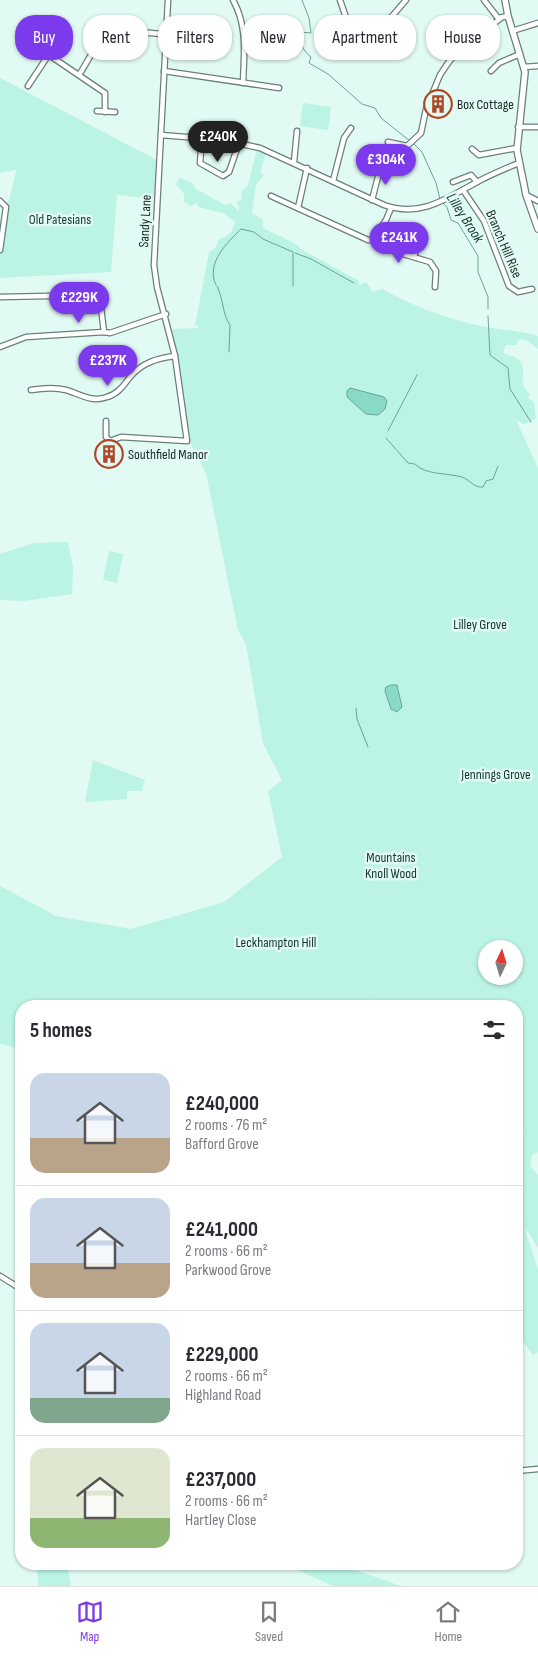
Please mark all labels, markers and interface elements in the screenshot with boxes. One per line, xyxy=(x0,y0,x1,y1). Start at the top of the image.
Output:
chip: Buy xyxy=(15,15,73,60)
chip: Rent xyxy=(83,15,148,60)
chip: Filters xyxy=(158,15,232,60)
chip: New xyxy=(242,15,304,60)
chip: Apartment xyxy=(314,15,416,60)
chip: House xyxy=(426,15,500,60)
building icon: Box Cottage xyxy=(423,89,453,119)
place label: Box Cottage xyxy=(457,96,514,113)
pin: £240K xyxy=(183,120,253,163)
text: £240K xyxy=(199,127,237,146)
pin: £304K xyxy=(351,144,421,186)
text: £304K xyxy=(367,150,405,169)
water label: Lilley Brook xyxy=(442,189,488,247)
street label: Sandy Lane xyxy=(135,194,155,248)
street label: Branch Hill Rise xyxy=(482,207,526,281)
park label: Old Patesians xyxy=(29,211,91,228)
pin: £241K xyxy=(364,222,434,264)
text: £241K xyxy=(381,228,417,247)
pin: £229K xyxy=(44,282,114,324)
text: £229K xyxy=(60,288,98,307)
pin: £237K xyxy=(73,344,143,387)
text: £237K xyxy=(89,351,127,370)
building icon: Southfield Manor xyxy=(94,439,124,469)
place label: Southfield Manor xyxy=(128,446,208,463)
park label: Lilley Grove xyxy=(453,616,507,633)
park label: Jennings Grove xyxy=(460,766,531,783)
park label: Mountains Knoll Wood xyxy=(365,849,417,882)
park label: Leckhampton Hill xyxy=(236,934,316,951)
north arrow xyxy=(478,940,522,985)
map controls xyxy=(478,940,523,985)
icon: filters xyxy=(480,1016,508,1044)
text: 5 homes xyxy=(30,1018,92,1043)
text: £240,000 xyxy=(185,1091,259,1116)
icon: home xyxy=(70,1093,130,1153)
text: 2 rooms · 76 m² xyxy=(185,1116,267,1135)
text: Bafford Grove xyxy=(185,1135,259,1154)
text: £241,000 xyxy=(185,1217,258,1242)
icon: home xyxy=(70,1218,130,1278)
text: 2 rooms · 66 m² xyxy=(185,1242,268,1261)
text: Parkwood Grove xyxy=(185,1261,271,1280)
text: £229,000 xyxy=(185,1342,259,1367)
icon: home xyxy=(70,1343,130,1403)
text: 2 rooms · 66 m² xyxy=(185,1367,268,1386)
text: Highland Road xyxy=(185,1386,261,1405)
text: £237,000 xyxy=(185,1467,256,1492)
icon: home xyxy=(70,1468,130,1528)
text: 2 rooms · 66 m² xyxy=(185,1492,268,1511)
text: Hartley Close xyxy=(185,1511,257,1530)
tab: Map xyxy=(76,1598,104,1645)
tab: Saved xyxy=(255,1598,283,1645)
tab: Home xyxy=(434,1598,462,1645)

